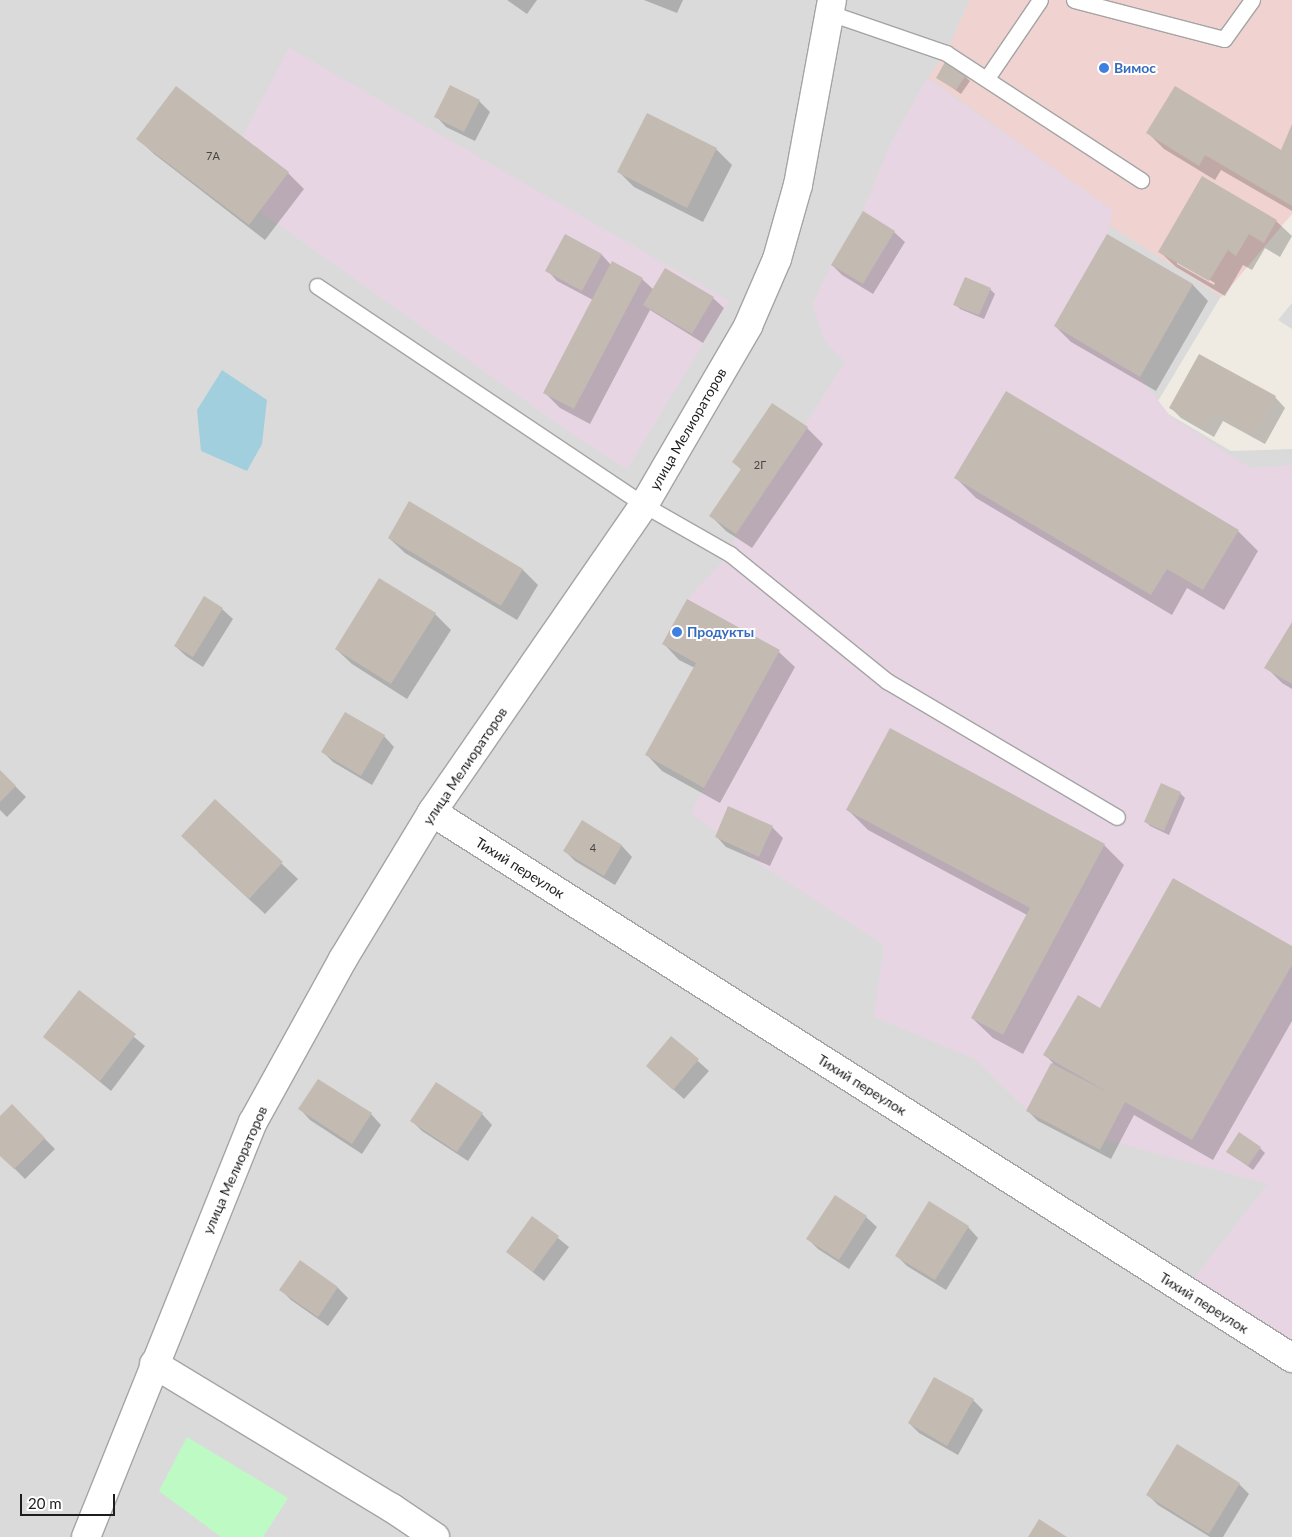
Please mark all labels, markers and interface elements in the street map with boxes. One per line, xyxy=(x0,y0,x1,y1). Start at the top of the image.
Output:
place label: Вимос xyxy=(1114,60,1156,76)
marker: Вимос xyxy=(1098,62,1110,74)
house number: 7А xyxy=(206,149,220,163)
street label: улица Мелиораторов xyxy=(646,365,730,493)
house number: 2Г xyxy=(754,458,766,472)
place label: Продукты xyxy=(687,624,754,640)
marker: Продукты xyxy=(671,626,683,638)
street label: улица Мелиораторов xyxy=(419,704,511,828)
street label: Тихий переулок xyxy=(472,834,568,902)
house number: 4 xyxy=(590,841,596,855)
street label: Тихий переулок xyxy=(814,1051,910,1119)
street label: улица Мелиораторов xyxy=(199,1103,271,1237)
street label: Тихий переулок xyxy=(1156,1269,1252,1337)
scale bar xyxy=(22,1484,118,1516)
text: 20 m xyxy=(28,1494,62,1512)

